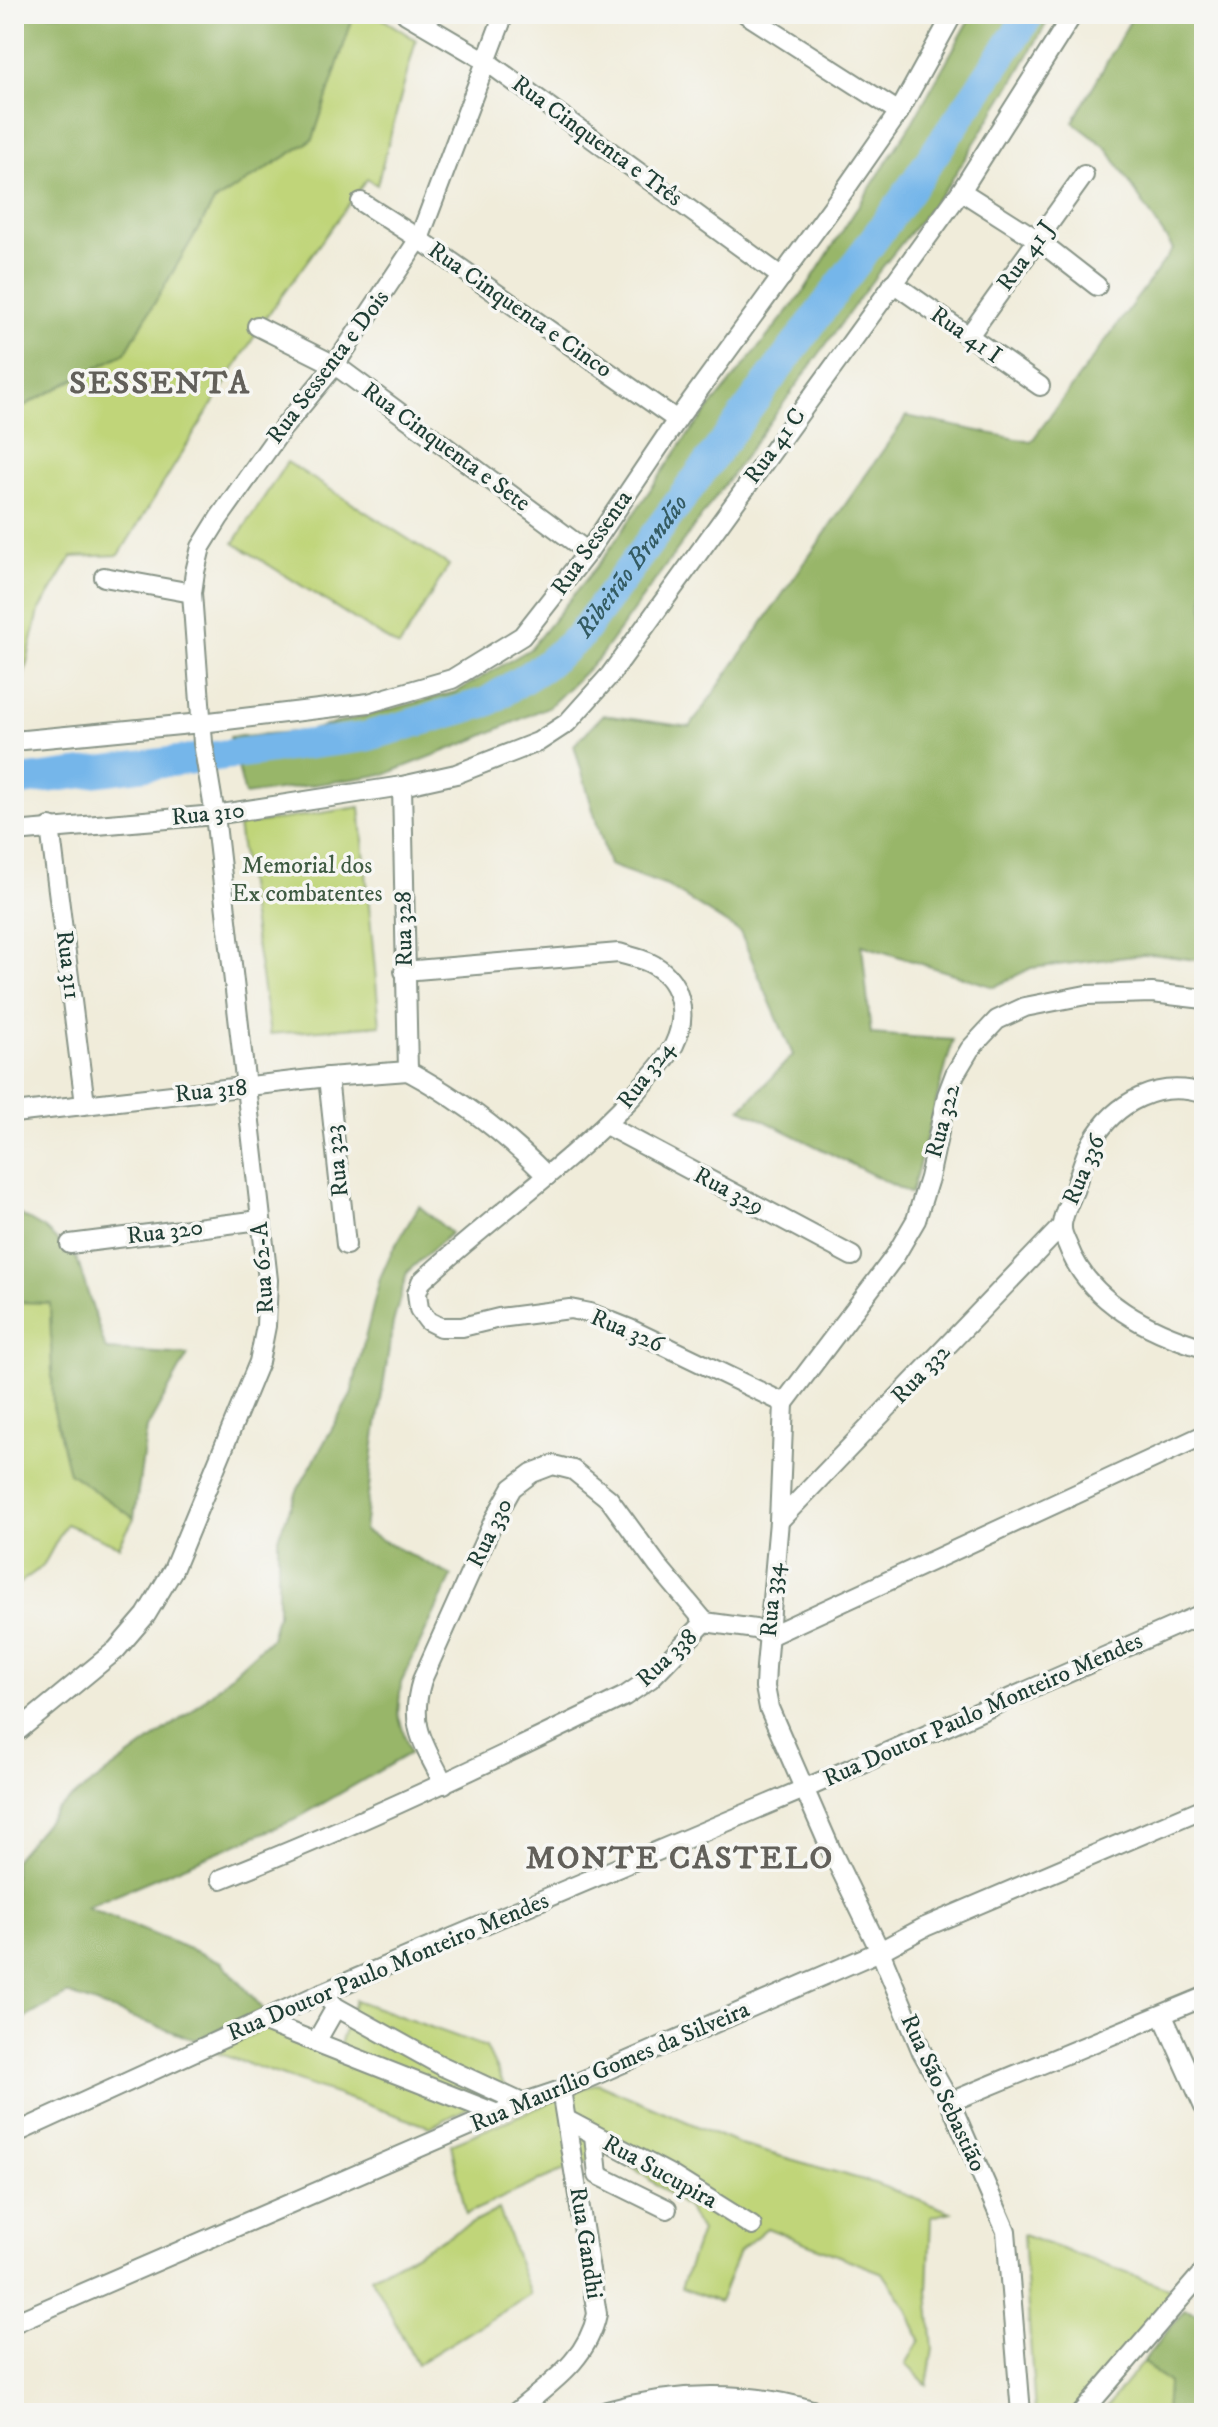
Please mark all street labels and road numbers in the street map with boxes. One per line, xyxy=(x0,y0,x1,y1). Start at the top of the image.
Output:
street label: Rua Cinquenta e Três xyxy=(506,69,688,213)
street label: Rua 41 J xyxy=(990,215,1062,297)
street label: Rua Cinquenta e Cinco xyxy=(422,235,618,385)
street label: Rua Sessenta e Dois xyxy=(260,284,396,450)
street label: Rua 41 I xyxy=(924,300,1008,370)
street label: Rua Cinquenta e Sete xyxy=(356,376,536,518)
street label: Rua 41 C xyxy=(737,402,813,490)
street label: Rua Sessenta xyxy=(545,484,640,601)
street label: Rua 310 xyxy=(170,795,246,833)
street label: Rua 328 xyxy=(388,891,420,967)
street label: Rua 311 xyxy=(49,929,87,1001)
street label: Rua 324 xyxy=(611,1034,682,1115)
street label: Rua 318 xyxy=(173,1072,249,1110)
street label: Rua 322 xyxy=(919,1080,967,1161)
street label: Rua 323 xyxy=(318,1123,356,1199)
street label: Rua 336 xyxy=(1056,1129,1113,1210)
street label: Rua 329 xyxy=(689,1160,769,1222)
street label: Rua 320 xyxy=(125,1212,205,1252)
street label: Rua 62-A xyxy=(245,1220,281,1315)
street label: Rua 326 xyxy=(586,1302,669,1360)
street label: Rua 332 xyxy=(885,1337,957,1411)
street label: Rua 330 xyxy=(460,1493,520,1573)
street label: Rua 334 xyxy=(754,1560,790,1638)
street label: Rua 338 xyxy=(630,1622,704,1694)
street label: Rua Doutor Paulo Monteiro Mendes xyxy=(819,1626,1147,1794)
street label: Rua Doutor Paulo Monteiro Mendes xyxy=(223,1886,553,2048)
street label: Rua Maurílio Gomes da Silveira xyxy=(466,1994,755,2139)
street label: Rua São Sebastião xyxy=(893,2010,993,2176)
street label: Rua Sucupira xyxy=(597,2128,723,2216)
street label: Rua Gandhi xyxy=(562,2185,610,2301)

